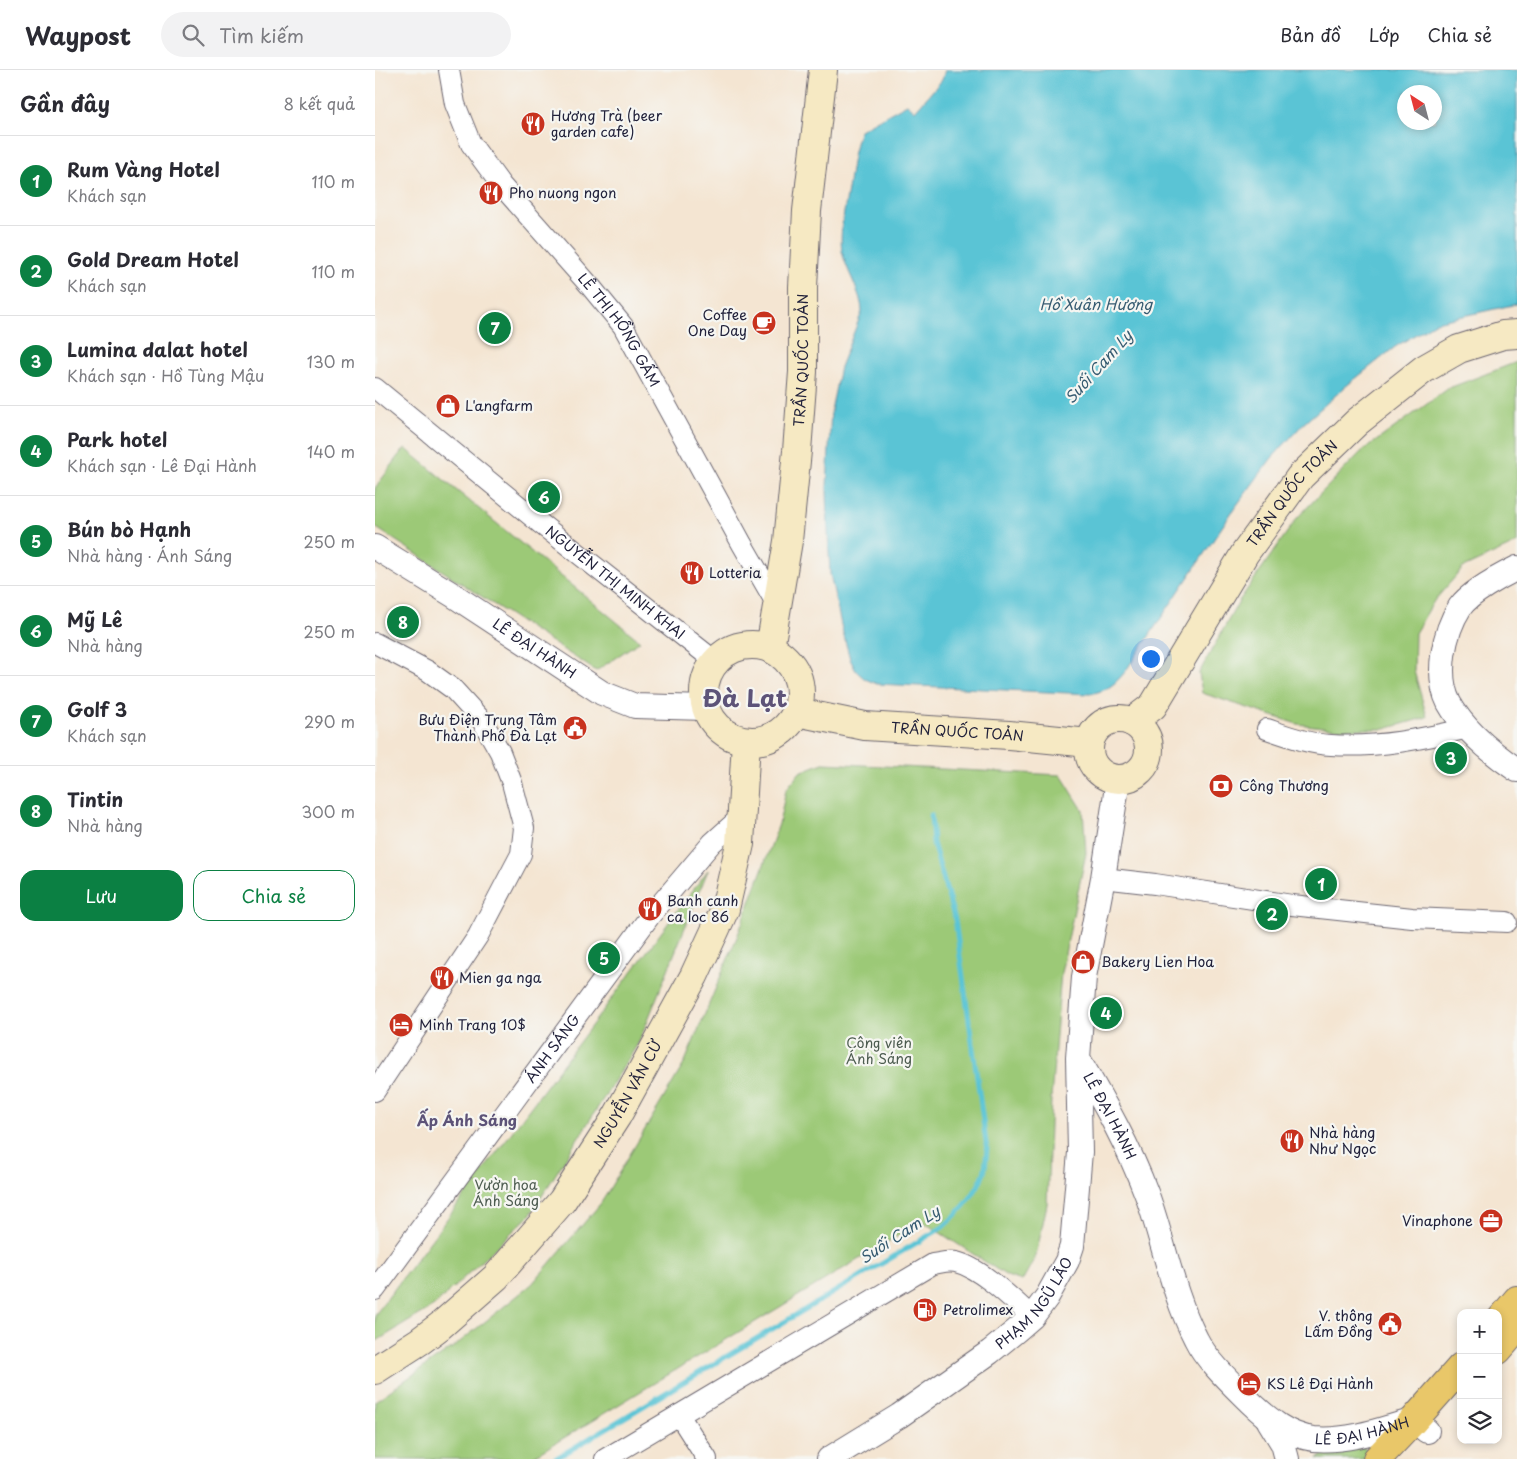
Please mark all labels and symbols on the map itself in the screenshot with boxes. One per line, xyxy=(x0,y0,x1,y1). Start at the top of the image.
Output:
north arrow xyxy=(1397,85,1442,130)
place label: Hương Trà (beer garden cafe) xyxy=(551,105,663,142)
restaurant icon: Hương Trà (beer garden cafe) xyxy=(520,111,546,137)
restaurant icon: Pho nuong ngon xyxy=(478,180,504,206)
place label: Pho nuong ngon xyxy=(509,182,617,203)
street label: LÊ THỊ HỒNG GẤM xyxy=(573,268,665,391)
water label: Hồ Xuân Hương xyxy=(1040,292,1154,315)
street label: TRẦN QUỐC TOẢN xyxy=(788,294,813,427)
place label: Coffee One Day xyxy=(688,304,747,341)
pin: 7 xyxy=(479,309,511,347)
cafe icon: Coffee One Day xyxy=(751,310,777,336)
water label: Suối Cam Ly xyxy=(1059,323,1138,408)
shop icon: L'angfarm xyxy=(435,393,461,419)
place label: L'angfarm xyxy=(465,395,533,416)
street label: TRẦN QUỐC TOẢN xyxy=(1242,435,1342,551)
pin: 6 xyxy=(528,478,560,516)
street label: NGUYỄN THỊ MINH KHAI xyxy=(541,520,690,644)
restaurant icon: Lotteria xyxy=(679,560,705,586)
place label: Lotteria xyxy=(709,562,761,583)
pin: 8 xyxy=(387,603,419,641)
street label: LÊ ĐẠI HÀNH xyxy=(489,613,581,683)
your location xyxy=(1138,646,1164,672)
district label: Đà Lạt xyxy=(702,679,788,715)
place label: Bưu Điện Trung Tâm Thành Phố Đà Lạt xyxy=(418,709,557,746)
public building icon: Bưu Điện Trung Tâm Thành Phố Đà Lạt xyxy=(562,715,588,741)
street label: TRẦN QUỐC TOẢN xyxy=(890,717,1025,746)
pin: 3 xyxy=(1435,739,1467,777)
bank icon: Công Thương xyxy=(1208,773,1234,799)
place label: Công Thương xyxy=(1239,775,1329,796)
pin: 1 xyxy=(1305,865,1337,903)
place label: Banh canh ca loc 86 xyxy=(667,890,739,927)
pin: 2 xyxy=(1256,895,1288,933)
restaurant icon: Banh canh ca loc 86 xyxy=(637,896,663,922)
pin: 5 xyxy=(588,939,620,977)
shop icon: Bakery Lien Hoa xyxy=(1070,949,1096,975)
place label: Bakery Lien Hoa xyxy=(1101,951,1214,972)
restaurant icon: Mien ga nga xyxy=(429,965,455,991)
place label: Mien ga nga xyxy=(459,967,542,988)
pin: 4 xyxy=(1090,994,1122,1032)
street label: ÁNH SÁNG xyxy=(520,1009,585,1087)
hotel icon: Minh Trang 10$ xyxy=(388,1012,414,1038)
place label: Minh Trang 10$ xyxy=(419,1014,526,1035)
park label: Công viên Ánh Sáng xyxy=(846,1032,912,1069)
street label: NGUYỄN VĂN CỪ xyxy=(588,1036,667,1152)
street label: LÊ ĐẠI HÀNH xyxy=(1078,1068,1142,1163)
district label: Ấp Ánh Sáng xyxy=(417,1108,517,1131)
place label: Nhà hàng Như Ngọc xyxy=(1309,1122,1376,1159)
restaurant icon: Nhà hàng Như Ngọc xyxy=(1279,1128,1305,1154)
park label: Vườn hoa Ánh Sáng xyxy=(473,1174,539,1211)
water label: Suối Cam Ly xyxy=(855,1198,945,1268)
office icon: Vinaphone xyxy=(1478,1208,1504,1234)
place label: Vinaphone xyxy=(1402,1210,1473,1231)
street label: PHẠM NGŨ LÃO xyxy=(990,1253,1077,1354)
fuel station icon: Petrolimex xyxy=(912,1297,938,1323)
place label: Petrolimex xyxy=(943,1299,1013,1320)
place label: V. thông Lấm Đồng xyxy=(1305,1305,1373,1342)
public building icon: V. thông Lấm Đồng xyxy=(1377,1311,1403,1337)
hotel icon: KS Lê Đại Hành xyxy=(1236,1371,1262,1397)
place label: KS Lê Đại Hành xyxy=(1267,1373,1373,1394)
street label: LÊ ĐẠI HÀNH xyxy=(1314,1411,1412,1450)

